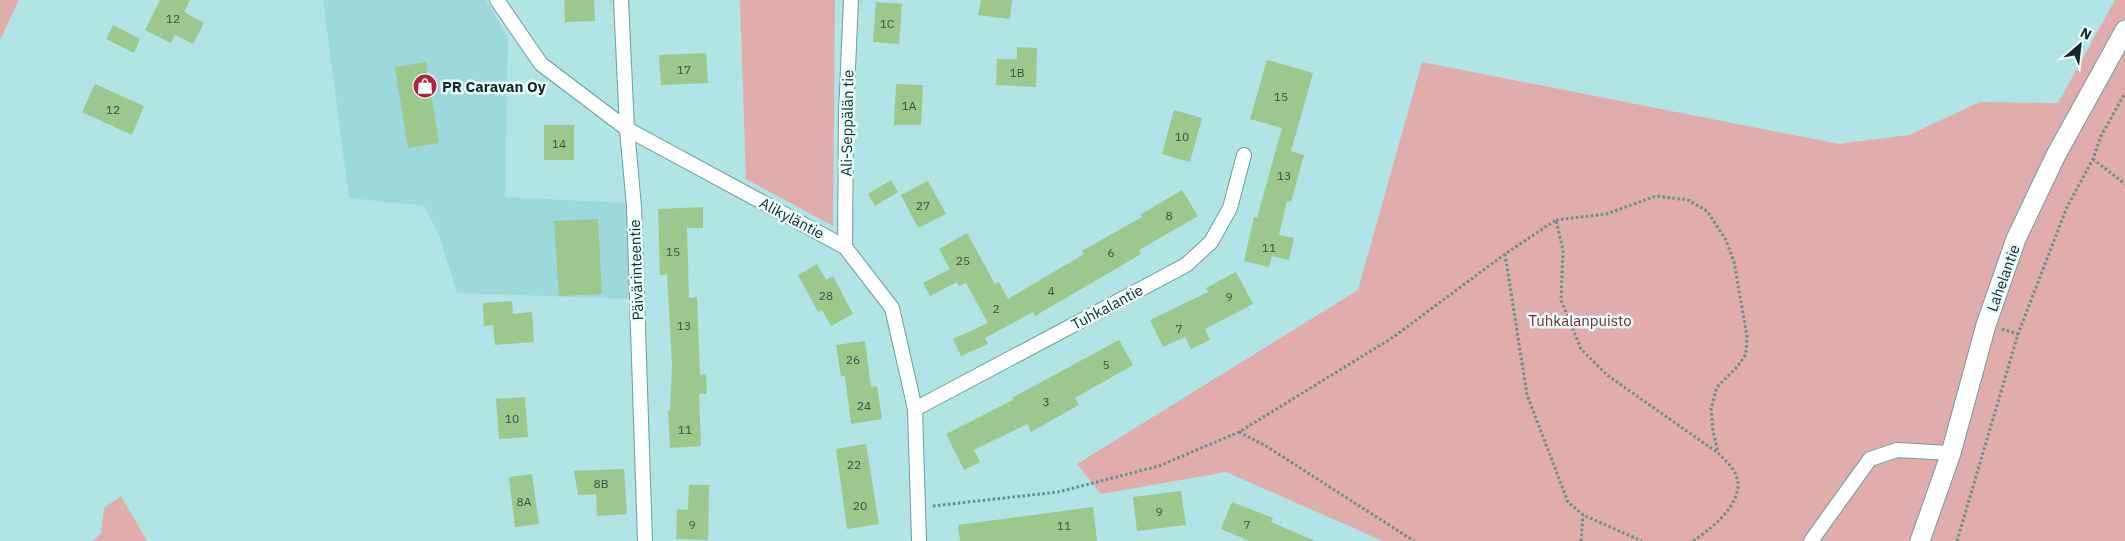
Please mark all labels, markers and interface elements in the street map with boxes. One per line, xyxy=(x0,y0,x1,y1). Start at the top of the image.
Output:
house number: 12 xyxy=(166,11,180,26)
house number: 1C xyxy=(880,16,895,31)
north arrow xyxy=(2055,20,2105,70)
text: N xyxy=(2077,23,2095,44)
house number: 17 xyxy=(677,62,691,77)
house number: 1B xyxy=(1009,65,1025,80)
street label: Ali-Seppälän tie xyxy=(837,69,857,177)
shop icon: PR Caravan Oy xyxy=(412,73,438,99)
place label: PR Caravan Oy xyxy=(442,77,546,96)
house number: 15 xyxy=(1274,89,1288,104)
house number: 1A xyxy=(902,98,917,113)
house number: 12 xyxy=(106,102,120,117)
house number: 10 xyxy=(1175,129,1189,144)
house number: 14 xyxy=(552,136,566,151)
house number: 13 xyxy=(1277,168,1291,183)
street label: Alikyläntie xyxy=(756,193,828,243)
house number: 27 xyxy=(916,198,930,213)
house number: 8 xyxy=(1165,208,1173,223)
street label: Päivärinteentie xyxy=(625,219,647,321)
house number: 11 xyxy=(1262,240,1276,255)
street label: Lahelantie xyxy=(1982,242,2024,314)
house number: 15 xyxy=(666,244,680,259)
house number: 6 xyxy=(1107,245,1115,260)
house number: 25 xyxy=(956,253,970,268)
street label: Tuhkalantie xyxy=(1068,280,1146,334)
house number: 4 xyxy=(1047,283,1055,298)
house number: 28 xyxy=(819,288,833,303)
house number: 9 xyxy=(1225,289,1233,304)
house number: 2 xyxy=(992,301,1000,316)
park label: Tuhkalanpuisto xyxy=(1528,311,1632,330)
house number: 13 xyxy=(677,318,691,333)
house number: 7 xyxy=(1175,321,1183,336)
house number: 26 xyxy=(846,352,860,367)
house number: 5 xyxy=(1102,357,1110,372)
house number: 3 xyxy=(1042,394,1050,409)
house number: 24 xyxy=(857,398,871,413)
house number: 10 xyxy=(505,411,519,426)
house number: 11 xyxy=(678,422,692,437)
house number: 22 xyxy=(847,457,861,472)
house number: 8B xyxy=(593,476,609,491)
house number: 8A xyxy=(517,494,532,509)
house number: 20 xyxy=(853,498,867,513)
house number: 9 xyxy=(1155,504,1163,519)
house number: 9 xyxy=(688,517,696,532)
house number: 7 xyxy=(1243,517,1251,532)
house number: 11 xyxy=(1057,518,1071,533)

